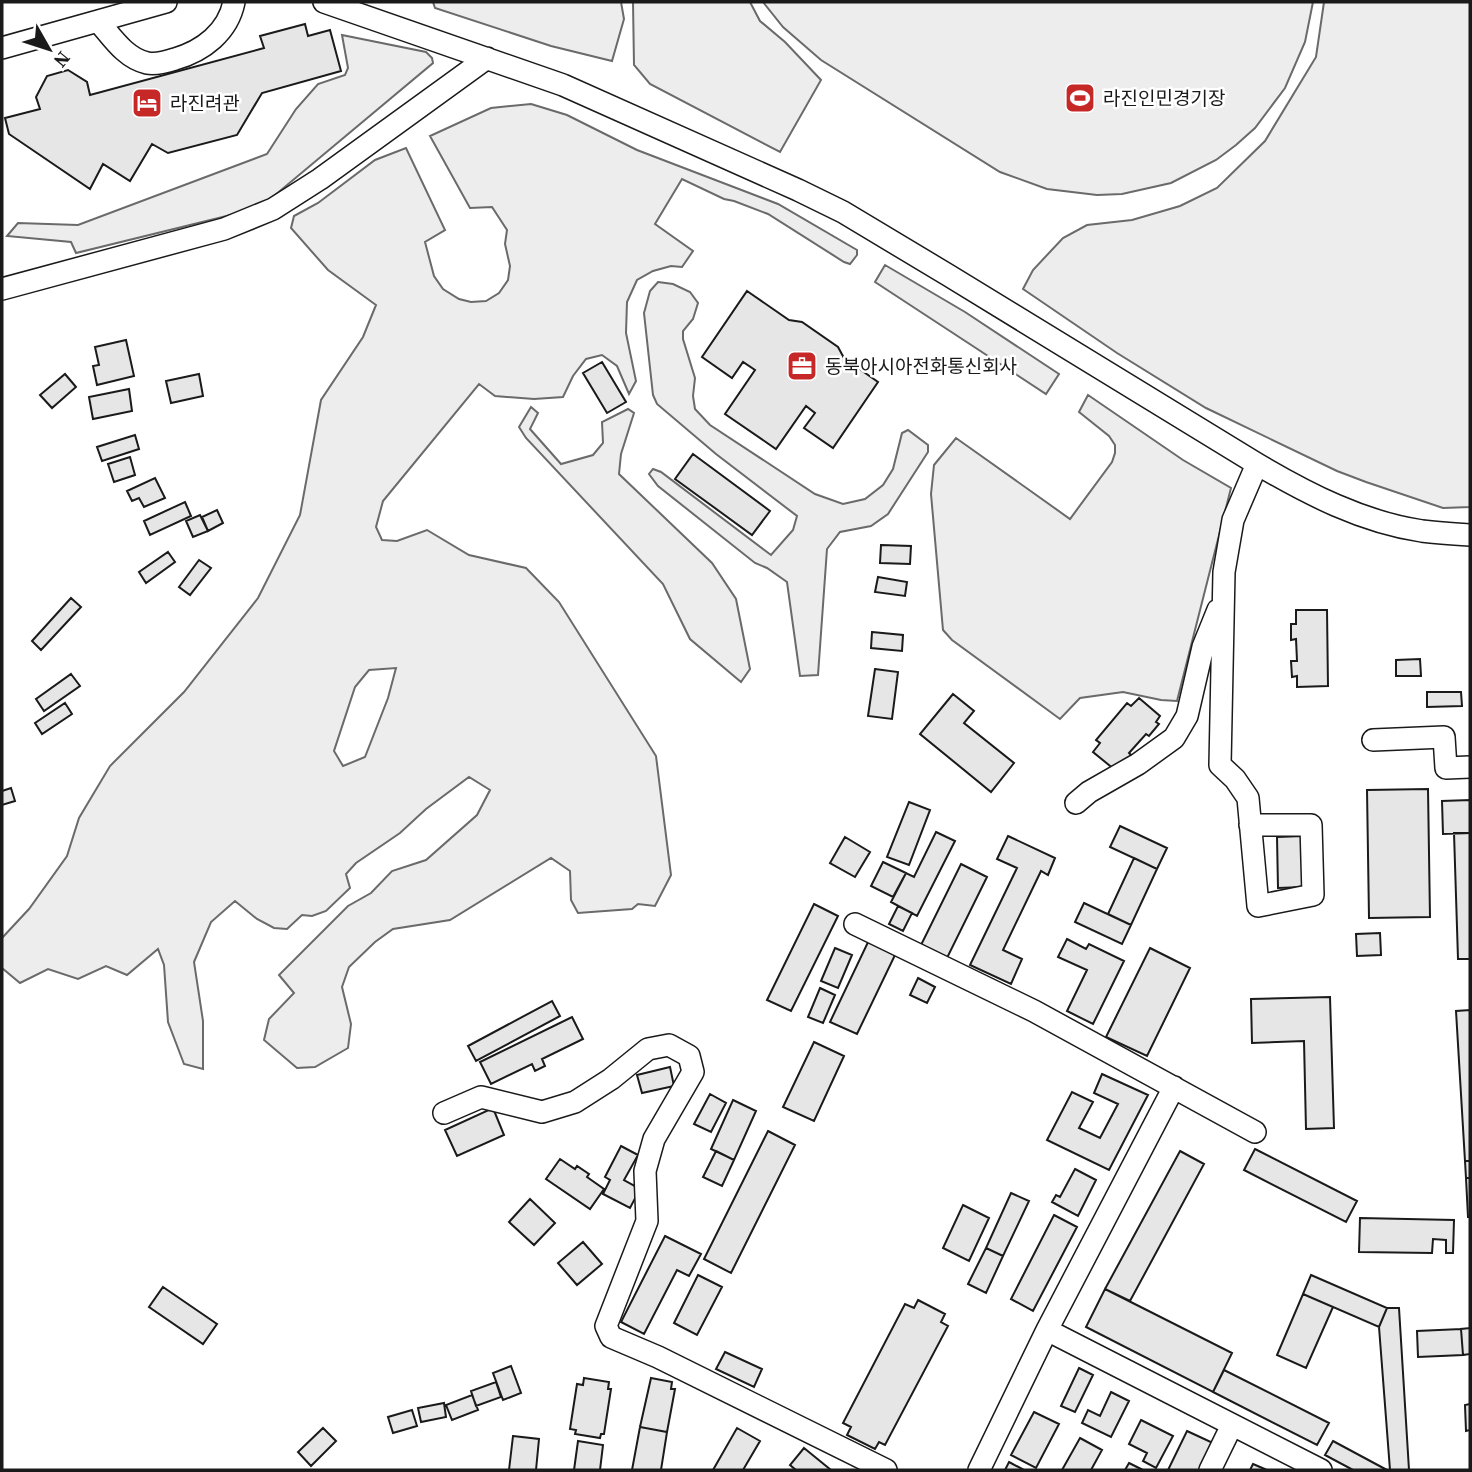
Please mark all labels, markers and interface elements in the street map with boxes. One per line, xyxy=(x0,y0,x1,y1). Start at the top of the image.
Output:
north arrow xyxy=(14,14,84,84)
text: N xyxy=(48,46,77,73)
sports icon: 라진인민경기장 xyxy=(1063,81,1097,115)
place label: 라진인민경기장 xyxy=(1103,85,1225,111)
hotel icon: 라진려관 xyxy=(130,86,164,120)
place label: 라진려관 xyxy=(170,90,240,116)
office icon: 동북아시아전화통신회사 xyxy=(785,349,819,383)
place label: 동북아시아전화통신회사 xyxy=(825,353,1017,379)

